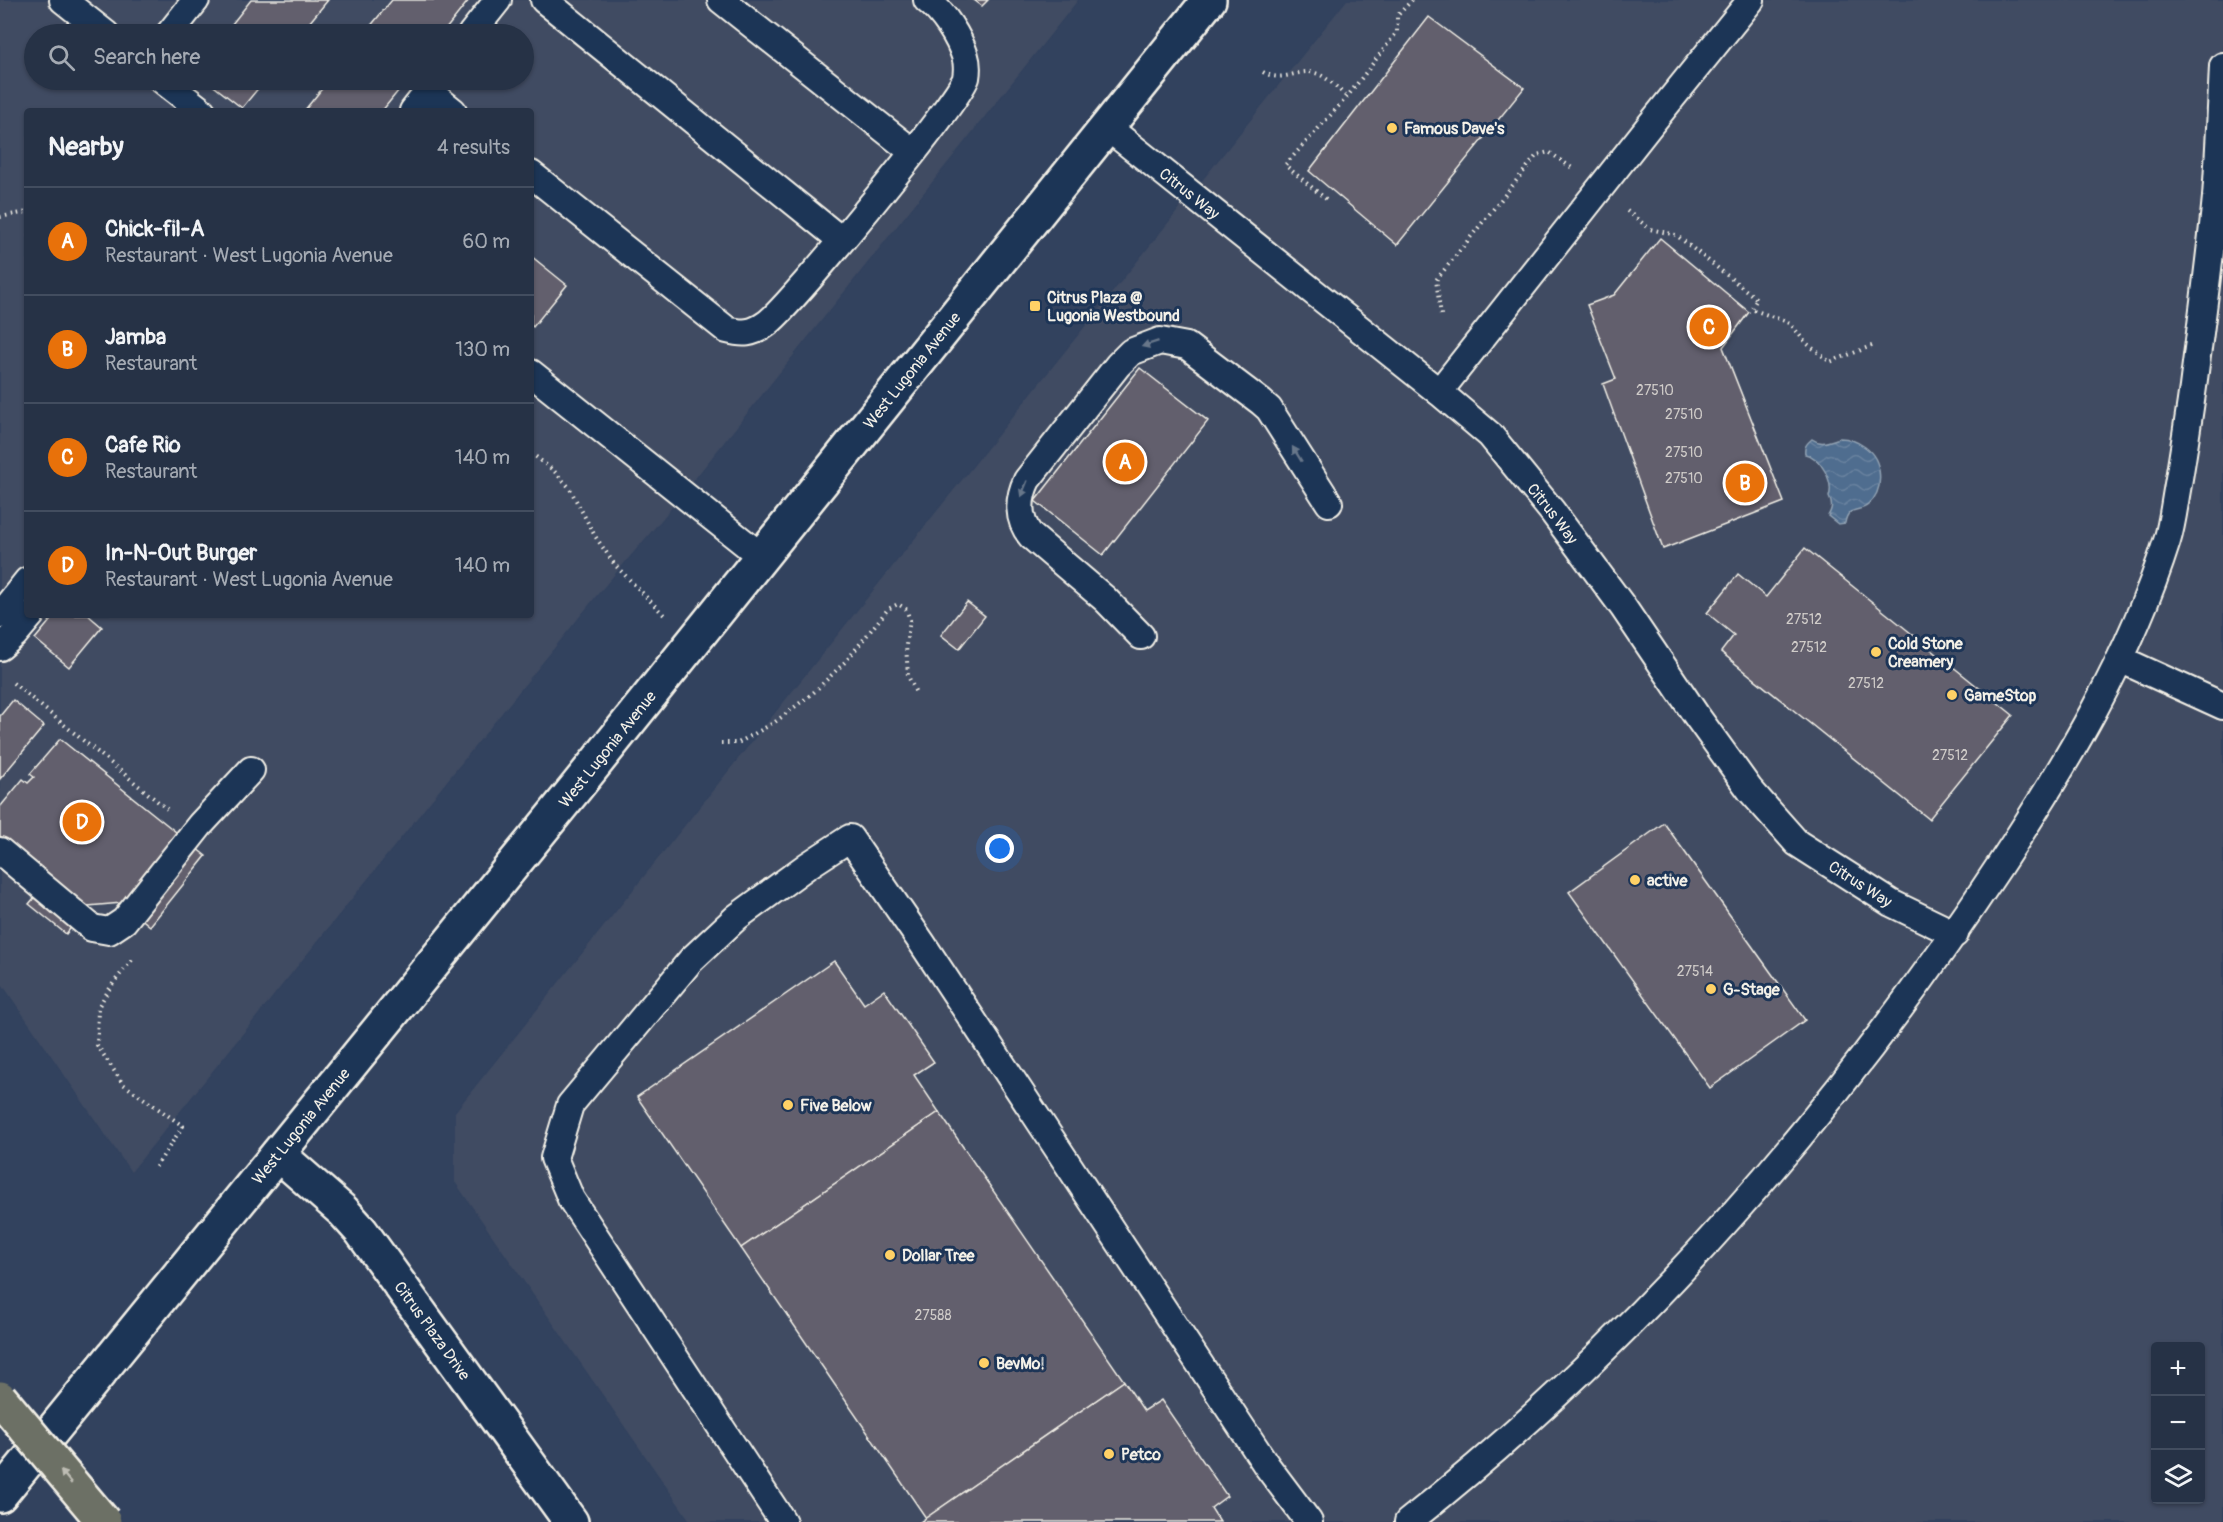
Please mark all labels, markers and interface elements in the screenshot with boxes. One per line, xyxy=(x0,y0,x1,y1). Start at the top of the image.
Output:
search box xyxy=(24,24,534,90)
icon: search xyxy=(45,41,78,74)
text: Search here xyxy=(93,43,200,71)
place label: Famous Dave's xyxy=(1404,119,1505,139)
marker: Famous Dave's xyxy=(1385,121,1399,135)
text: Nearby xyxy=(48,131,124,163)
text: 4 results xyxy=(437,135,510,160)
street label: Citrus Way xyxy=(1155,164,1224,224)
text: Chick-fil-A xyxy=(105,215,204,243)
text: A xyxy=(61,229,74,254)
text: 60 m xyxy=(463,229,510,254)
text: Restaurant · West Lugonia Avenue xyxy=(105,243,393,268)
place label: Citrus Plaza @ Lugonia Westbound xyxy=(1047,288,1180,326)
marker: Citrus Plaza @ Lugonia Westbound xyxy=(1028,299,1042,313)
pin: C xyxy=(1690,304,1728,350)
street label: West Lugonia Avenue xyxy=(859,308,965,433)
text: Jamba xyxy=(105,323,166,351)
text: B xyxy=(62,337,73,362)
text: 130 m xyxy=(455,337,510,362)
one-way arrow xyxy=(1141,340,1159,350)
text: Restaurant xyxy=(105,351,197,376)
house number: 27510 xyxy=(1636,382,1674,399)
house number: 27510 xyxy=(1665,406,1703,423)
text: Cafe Rio xyxy=(105,431,181,459)
pin: A xyxy=(1106,440,1144,484)
house number: 27510 xyxy=(1665,444,1703,461)
text: C xyxy=(61,445,74,470)
text: 140 m xyxy=(455,445,510,470)
one-way arrow xyxy=(1292,446,1303,462)
text: Restaurant xyxy=(105,459,197,484)
pin: B xyxy=(1726,460,1764,506)
house number: 27510 xyxy=(1665,470,1703,487)
street label: Citrus Way xyxy=(1522,479,1582,548)
one-way arrow xyxy=(1019,480,1029,498)
text: In-N-Out Burger xyxy=(105,539,257,567)
text: D xyxy=(61,553,74,578)
text: 140 m xyxy=(455,553,510,578)
text: Restaurant · West Lugonia Avenue xyxy=(105,567,393,592)
house number: 27512 xyxy=(1786,611,1822,628)
place label: Cold Stone Creamery xyxy=(1888,634,1964,672)
house number: 27512 xyxy=(1791,639,1827,656)
marker: Cold Stone Creamery xyxy=(1869,645,1883,659)
house number: 27512 xyxy=(1848,675,1884,692)
place label: GameStop xyxy=(1964,686,2037,706)
street label: West Lugonia Avenue xyxy=(555,687,661,812)
marker: GameStop xyxy=(1945,688,1959,702)
house number: 27512 xyxy=(1932,747,1968,764)
pin: D xyxy=(62,800,101,844)
your location xyxy=(985,834,1014,863)
street label: Citrus Way xyxy=(1824,857,1896,912)
place label: active xyxy=(1647,871,1689,891)
marker: active xyxy=(1628,873,1642,887)
house number: 27514 xyxy=(1677,963,1713,980)
place label: G-Stage xyxy=(1723,980,1781,1000)
marker: G-Stage xyxy=(1704,982,1718,996)
street label: West Lugonia Avenue xyxy=(248,1064,355,1189)
place label: Five Below xyxy=(800,1096,872,1116)
marker: Five Below xyxy=(781,1098,795,1112)
place label: Dollar Tree xyxy=(902,1246,976,1266)
marker: Dollar Tree xyxy=(883,1248,897,1262)
street label: Citrus Plaza Drive xyxy=(390,1278,474,1384)
house number: 27588 xyxy=(915,1307,951,1324)
map controls xyxy=(2151,1342,2205,1504)
button: + xyxy=(2151,1342,2205,1396)
place label: BevMo! xyxy=(996,1354,1045,1374)
marker: BevMo! xyxy=(977,1356,991,1370)
button: − xyxy=(2151,1396,2205,1450)
place label: Petco xyxy=(1121,1445,1161,1465)
marker: Petco xyxy=(1102,1447,1116,1461)
button: layers xyxy=(2151,1450,2205,1504)
one-way arrow xyxy=(60,1470,73,1485)

